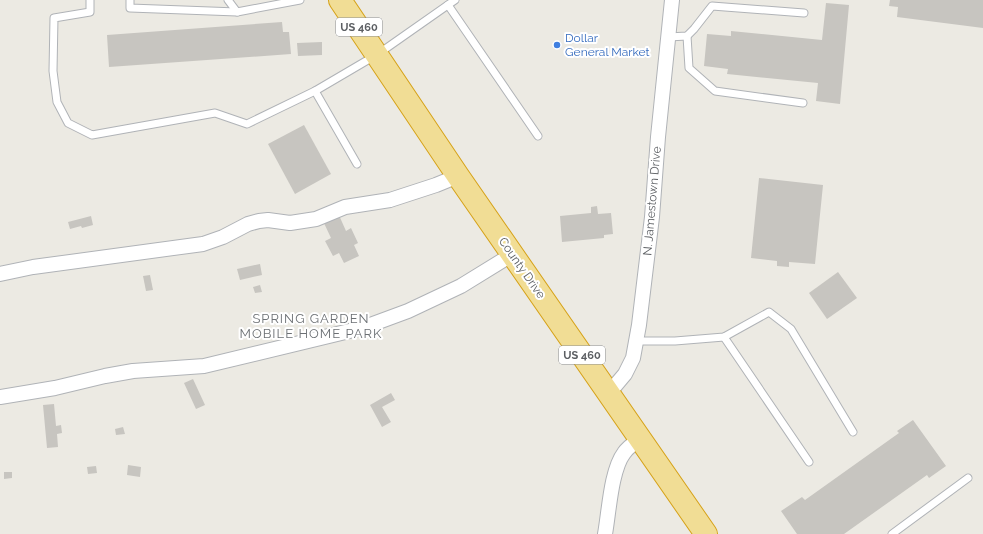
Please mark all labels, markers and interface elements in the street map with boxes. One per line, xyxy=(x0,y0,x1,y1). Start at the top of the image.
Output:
road number: US 460 xyxy=(336,18,382,36)
place label: Dollar General Market xyxy=(565,31,650,59)
marker: Dollar General Market xyxy=(552,40,562,50)
street label: N. Jamestown Drive xyxy=(640,146,664,256)
street label: County Drive xyxy=(496,235,548,301)
district label: SPRING GARDEN MOBILE HOME PARK xyxy=(240,311,382,341)
road number: US 460 xyxy=(559,346,605,364)

